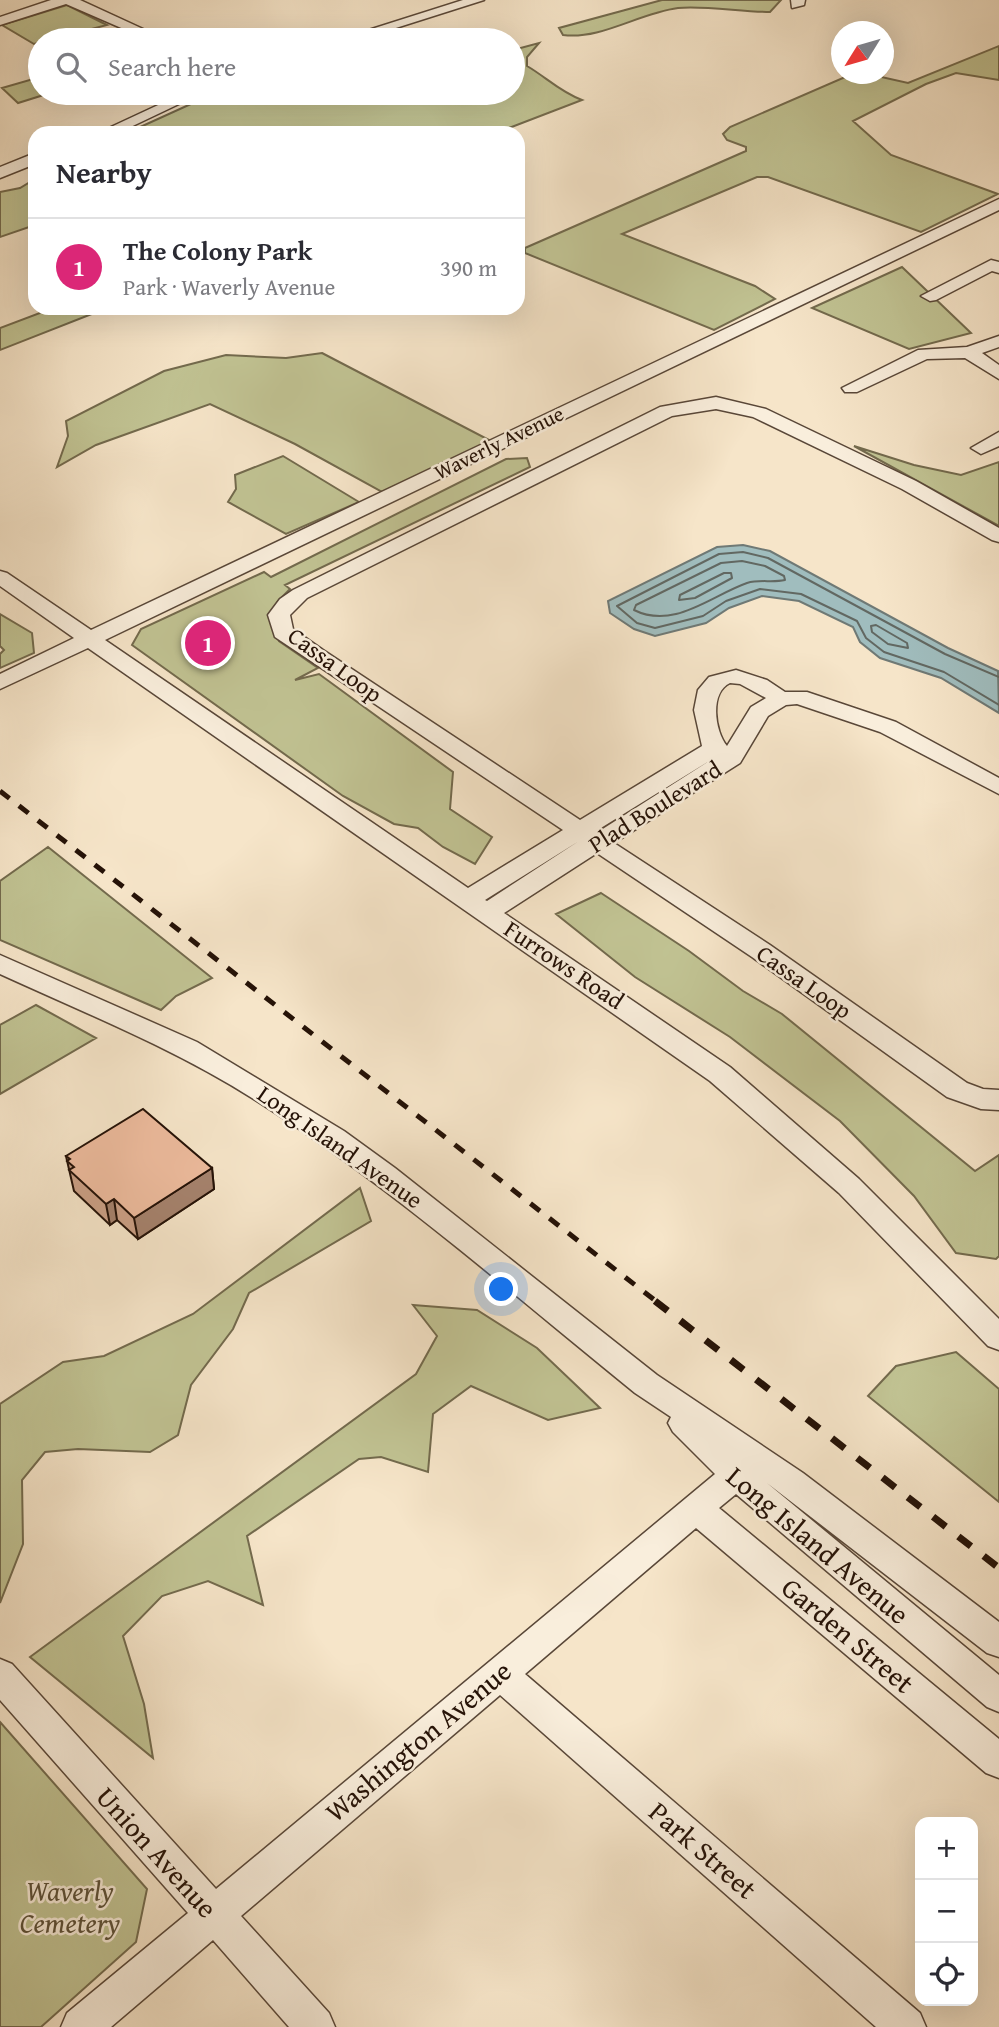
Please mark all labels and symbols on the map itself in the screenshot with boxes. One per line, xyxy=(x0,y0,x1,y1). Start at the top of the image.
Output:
north arrow xyxy=(831,21,894,84)
street label: Waverly Avenue xyxy=(429,398,569,487)
pin: 1 xyxy=(185,617,231,669)
street label: Cassa Loop xyxy=(281,618,390,711)
street label: Plad Boulevard xyxy=(581,752,728,861)
street label: Furrows Road xyxy=(497,911,631,1018)
street label: Cassa Loop xyxy=(750,936,859,1027)
street label: Long Island Avenue xyxy=(250,1076,430,1217)
your location xyxy=(484,1272,518,1306)
street label: Long Island Avenue xyxy=(718,1456,919,1633)
street label: Garden Street xyxy=(773,1567,924,1702)
street label: Washington Avenue xyxy=(315,1650,520,1831)
street label: Union Avenue xyxy=(87,1777,228,1926)
street label: Park Street xyxy=(640,1791,766,1908)
park label: Waverly Cemetery xyxy=(20,1870,120,1943)

